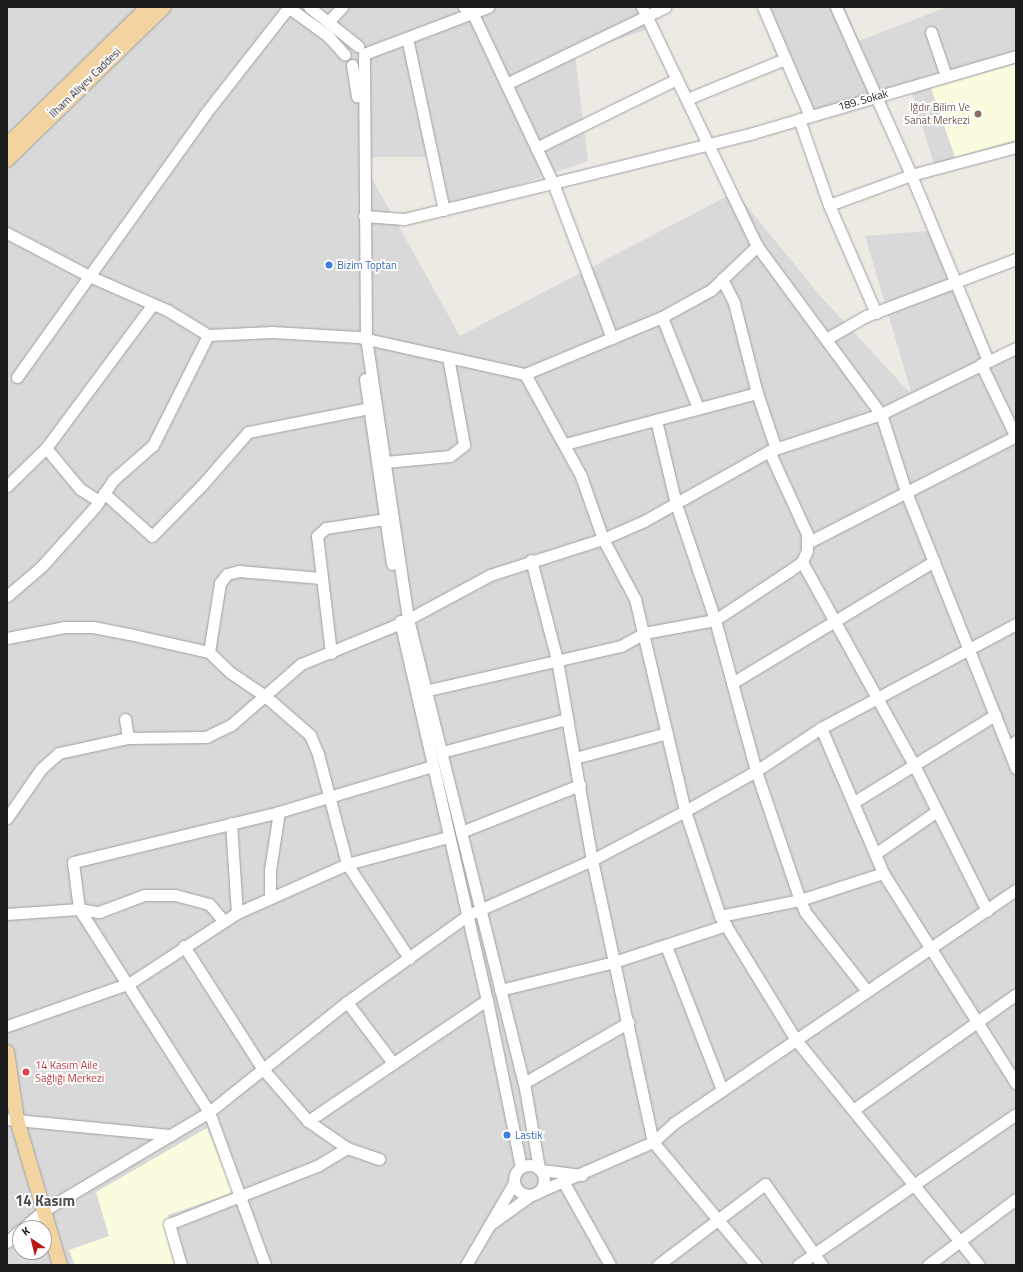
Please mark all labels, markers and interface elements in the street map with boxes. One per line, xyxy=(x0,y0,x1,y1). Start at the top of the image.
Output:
street label: İlham Aliyev Caddesi xyxy=(46,45,124,121)
street label: 189. Sokak xyxy=(837,87,889,113)
place label: Iğdır Bilim Ve Sanat Merkezi xyxy=(904,101,970,127)
marker: Iğdır Bilim Ve Sanat Merkezi xyxy=(973,109,983,119)
place label: Bizim Toptan xyxy=(337,258,397,272)
marker: Bizim Toptan xyxy=(324,260,334,270)
place label: 14 Kasım Aile Sağlığı Merkezi xyxy=(35,1059,104,1085)
marker: 14 Kasım Aile Sağlığı Merkezi xyxy=(20,1066,32,1078)
place label: Lastik xyxy=(515,1128,542,1142)
marker: Lastik xyxy=(502,1130,512,1140)
district label: 14 Kasım xyxy=(15,1192,75,1210)
north arrow xyxy=(12,1220,52,1260)
text: K xyxy=(18,1223,33,1239)

